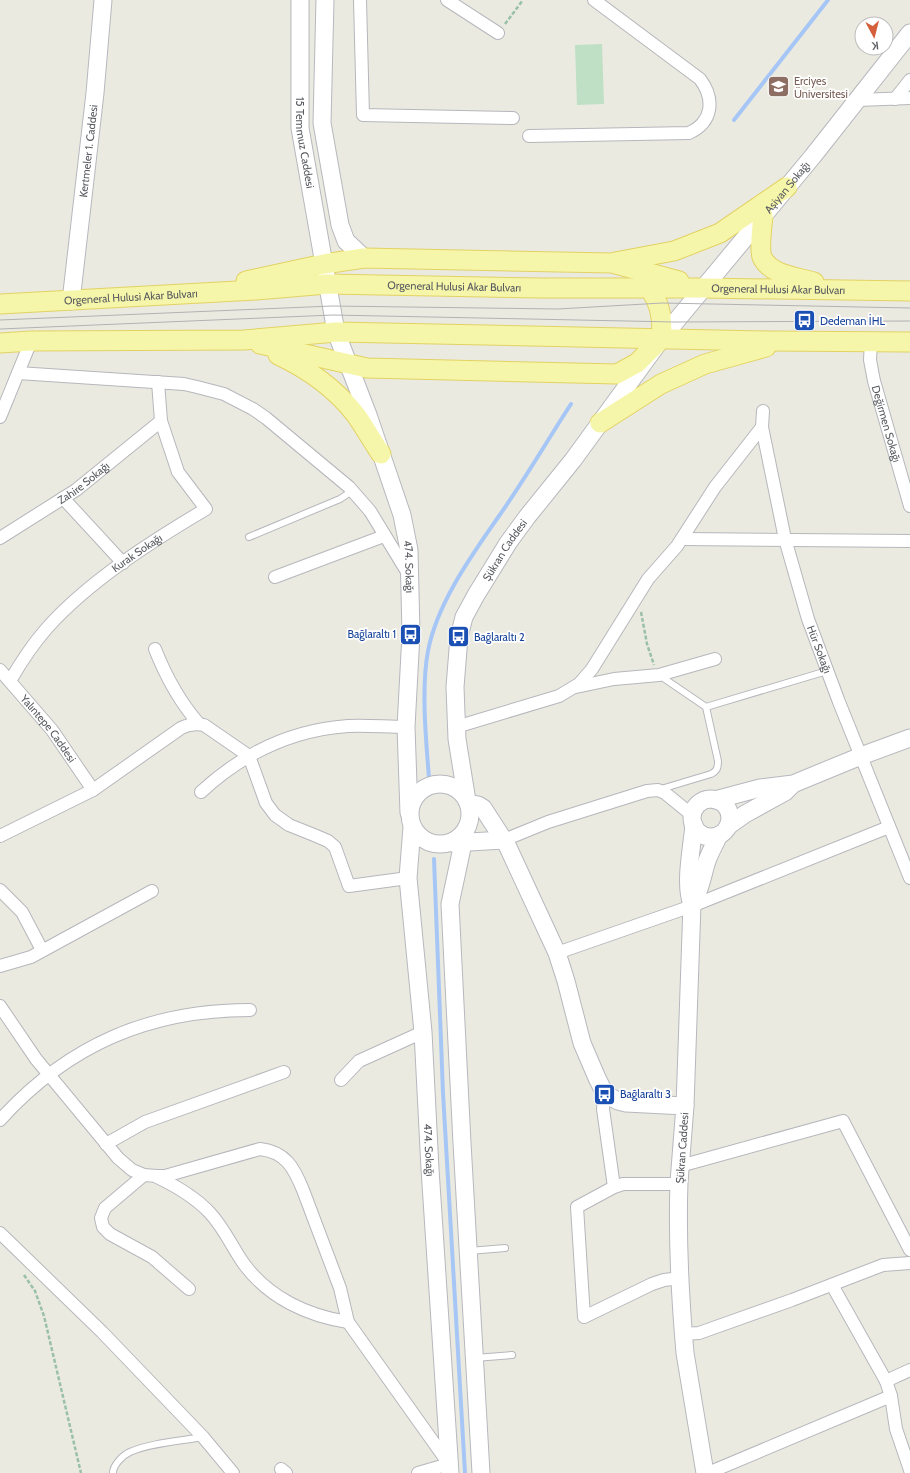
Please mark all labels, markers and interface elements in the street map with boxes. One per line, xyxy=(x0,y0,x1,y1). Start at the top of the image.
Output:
north arrow xyxy=(854,16,894,56)
text: K xyxy=(871,39,879,53)
school or university icon: Erciyes Üniversitesi xyxy=(765,74,791,100)
place label: Erciyes Üniversitesi xyxy=(794,74,848,101)
street label: 15 Temmuz Caddesi xyxy=(293,97,318,189)
street label: Kertmeler 1. Caddesi xyxy=(76,104,101,198)
street label: Aşiyan Sokağı xyxy=(761,158,813,216)
street label: Orgeneral Hulusi Akar Bulvarı xyxy=(387,278,521,295)
street label: Orgeneral Hulusi Akar Bulvarı xyxy=(711,281,845,297)
street label: Orgeneral Hulusi Akar Bulvarı xyxy=(64,286,198,307)
bus stop icon: Dedeman İHL xyxy=(792,308,818,334)
place label: Dedeman İHL xyxy=(820,314,885,328)
street label: Değirmen Sokağı xyxy=(869,384,904,464)
street label: Zahire Sokağı xyxy=(55,459,112,507)
street label: Şükran Caddesi xyxy=(479,516,530,584)
street label: Kurak Sokağı xyxy=(109,531,165,575)
street label: 474. Sokağı xyxy=(400,539,417,593)
bus stop icon: Bağlaraltı 1 xyxy=(398,621,424,647)
bus stop icon: Bağlaraltı 2 xyxy=(446,624,472,650)
street label: Hür Sokağı xyxy=(804,624,835,675)
place label: Bağlaraltı 1 xyxy=(347,627,396,641)
place label: Bağlaraltı 2 xyxy=(474,630,525,644)
street label: Yalıntepe Caddesi xyxy=(17,691,79,765)
bus stop icon: Bağlaraltı 3 xyxy=(592,1081,618,1107)
place label: Bağlaraltı 3 xyxy=(620,1087,671,1101)
street label: Şükran Caddesi xyxy=(673,1112,691,1184)
street label: 474. Sokağı xyxy=(421,1123,437,1177)

